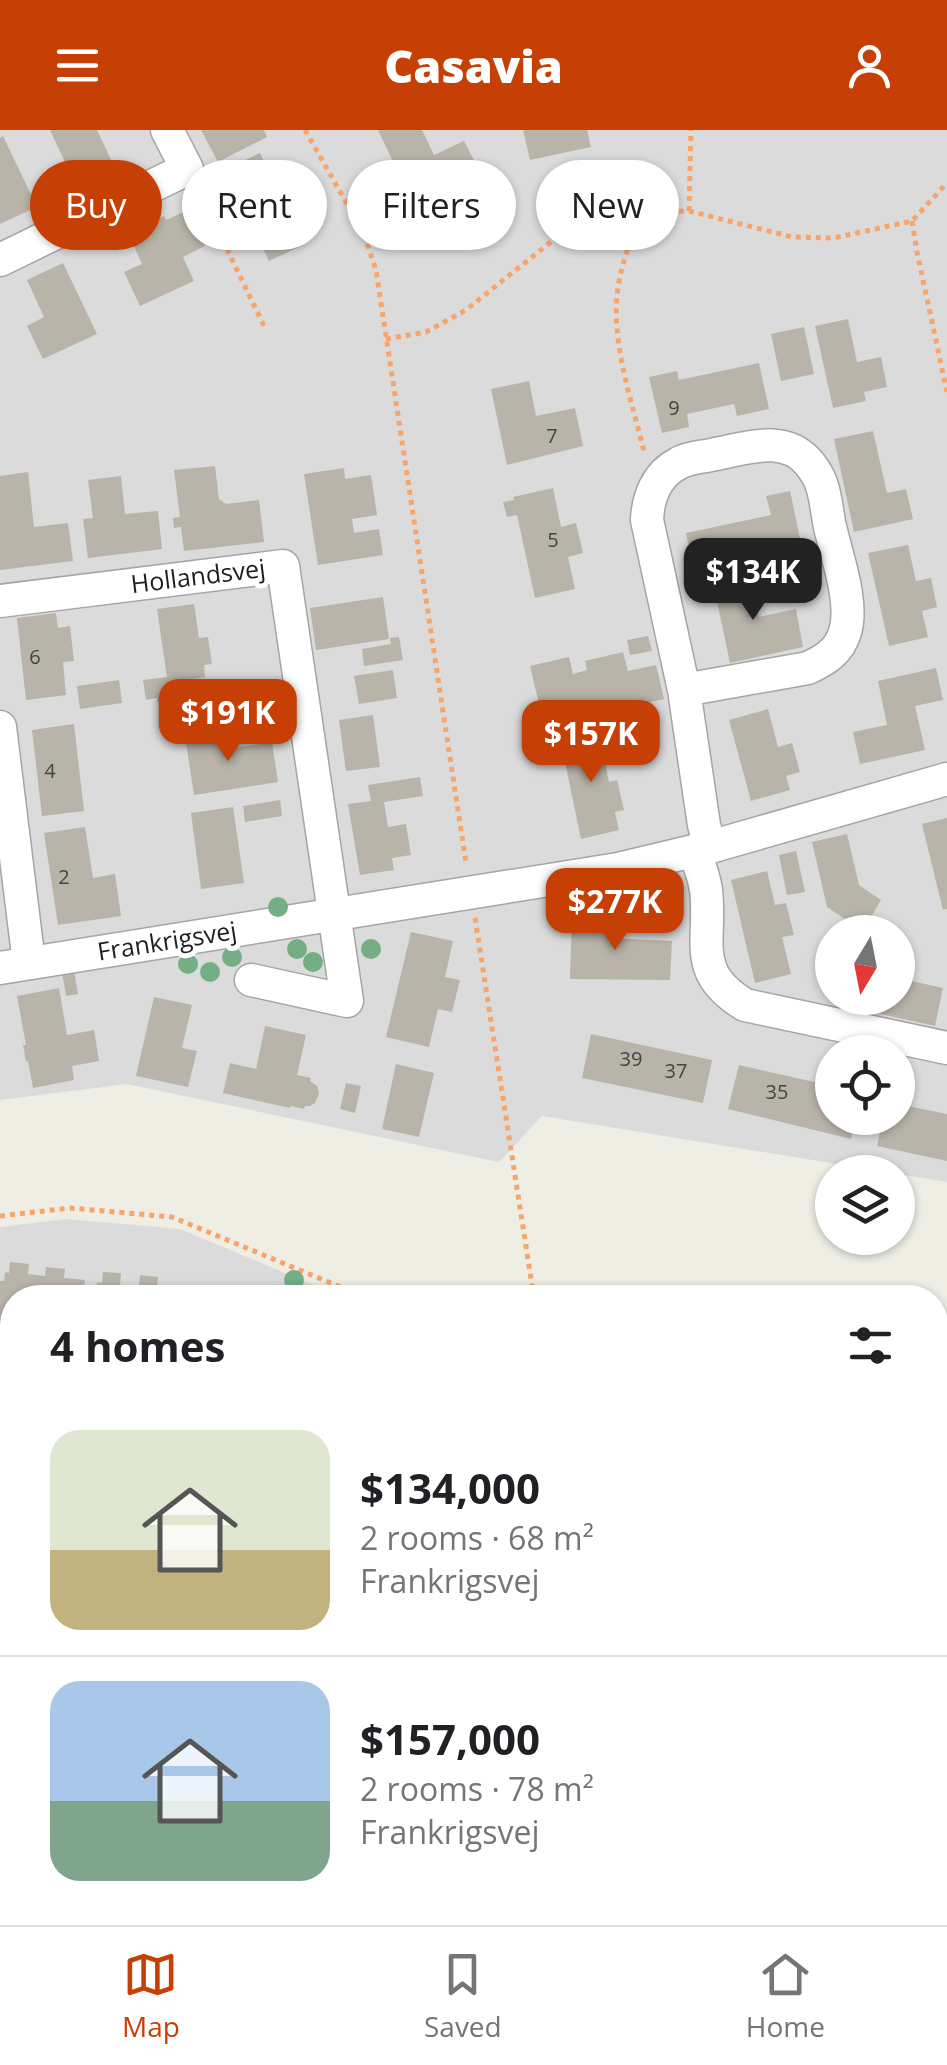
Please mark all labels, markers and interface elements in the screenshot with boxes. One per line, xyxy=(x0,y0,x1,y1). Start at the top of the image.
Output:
text: Casavia xyxy=(384,35,563,96)
icon: menu xyxy=(50,38,105,93)
icon: person xyxy=(842,38,897,93)
chip: Buy xyxy=(30,160,162,250)
chip: Rent xyxy=(182,160,327,250)
chip: Filters xyxy=(347,160,516,250)
chip: New xyxy=(536,160,679,250)
house number: 9 xyxy=(668,394,680,421)
house number: 7 xyxy=(546,422,558,449)
house number: 5 xyxy=(547,526,559,553)
pin: $134K xyxy=(683,538,823,623)
text: $134K xyxy=(706,549,800,592)
street label: Hollandsvej xyxy=(129,550,267,600)
house number: 6 xyxy=(29,643,41,670)
pin: $191K xyxy=(158,679,298,764)
text: $191K xyxy=(181,690,275,733)
pin: $157K xyxy=(521,700,661,785)
text: $157K xyxy=(544,711,638,754)
house number: 4 xyxy=(44,757,56,784)
house number: 2 xyxy=(58,863,70,890)
pin: $277K xyxy=(545,868,685,953)
text: $277K xyxy=(568,879,662,922)
street label: Frankrigsvej xyxy=(95,912,239,968)
north arrow xyxy=(815,915,915,1015)
map controls xyxy=(815,915,915,1255)
button: locate xyxy=(815,1035,915,1135)
house number: 39 xyxy=(620,1045,642,1072)
house number: 37 xyxy=(665,1057,687,1084)
house number: 35 xyxy=(766,1078,788,1105)
button: layers xyxy=(815,1155,915,1255)
text: 4 homes xyxy=(50,1317,225,1374)
icon: filters xyxy=(843,1318,898,1373)
text: $134,000 xyxy=(360,1459,540,1516)
icon: home xyxy=(130,1470,250,1590)
text: 2 rooms · 68 m² xyxy=(360,1516,594,1559)
text: Frankrigsvej xyxy=(360,1559,540,1602)
text: $157,000 xyxy=(360,1710,540,1767)
icon: home xyxy=(130,1721,250,1841)
text: 2 rooms · 78 m² xyxy=(360,1767,594,1810)
text: Frankrigsvej xyxy=(360,1810,540,1853)
tab: Map xyxy=(122,1947,180,2045)
tab: Saved xyxy=(424,1947,502,2045)
tab: Home xyxy=(746,1947,825,2045)

